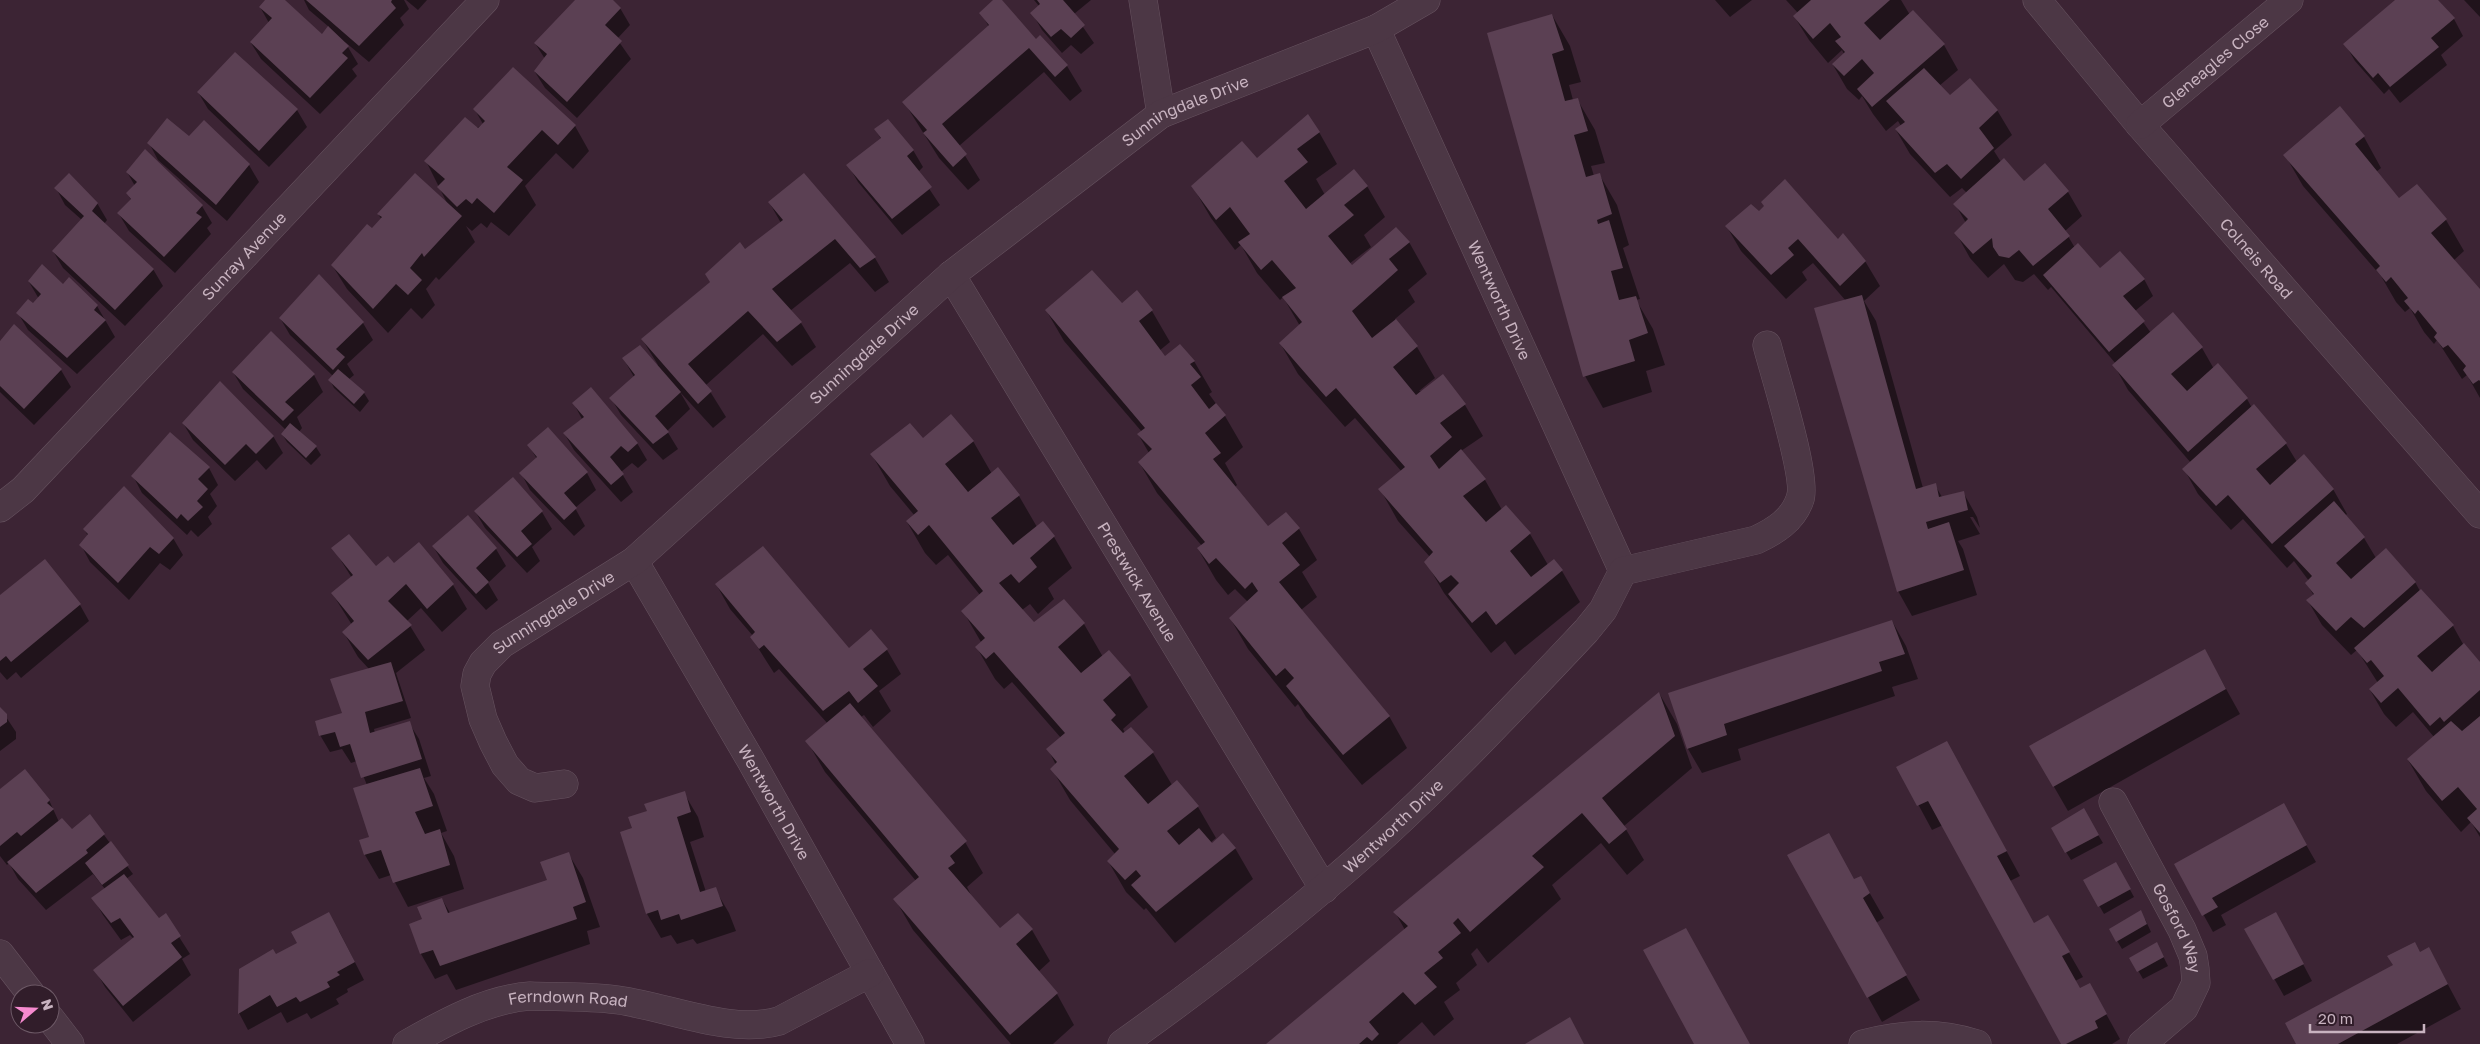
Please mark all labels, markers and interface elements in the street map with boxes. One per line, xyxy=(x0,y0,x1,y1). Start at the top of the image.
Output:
street label: Gleneagles Close xyxy=(2158,11,2273,113)
street label: Sunningdale Drive xyxy=(1117,70,1251,151)
street label: Sunray Avenue xyxy=(197,207,290,304)
street label: Colneis Road xyxy=(2216,214,2297,303)
street label: Wentworth Drive xyxy=(1464,237,1535,363)
street label: Sunningdale Drive xyxy=(805,299,923,408)
street label: Prestwick Avenue xyxy=(1093,518,1181,645)
street label: Sunningdale Drive xyxy=(488,566,618,658)
street label: Wentworth Drive xyxy=(734,741,815,863)
street label: Wentworth Drive xyxy=(1339,775,1447,877)
street label: Gosford Way xyxy=(2149,880,2205,974)
north arrow xyxy=(10,984,60,1034)
street label: Ferndown Road xyxy=(506,986,629,1011)
text: N xyxy=(38,997,58,1012)
scale bar xyxy=(2310,1002,2424,1034)
text: 20 m xyxy=(2318,1009,2353,1027)

